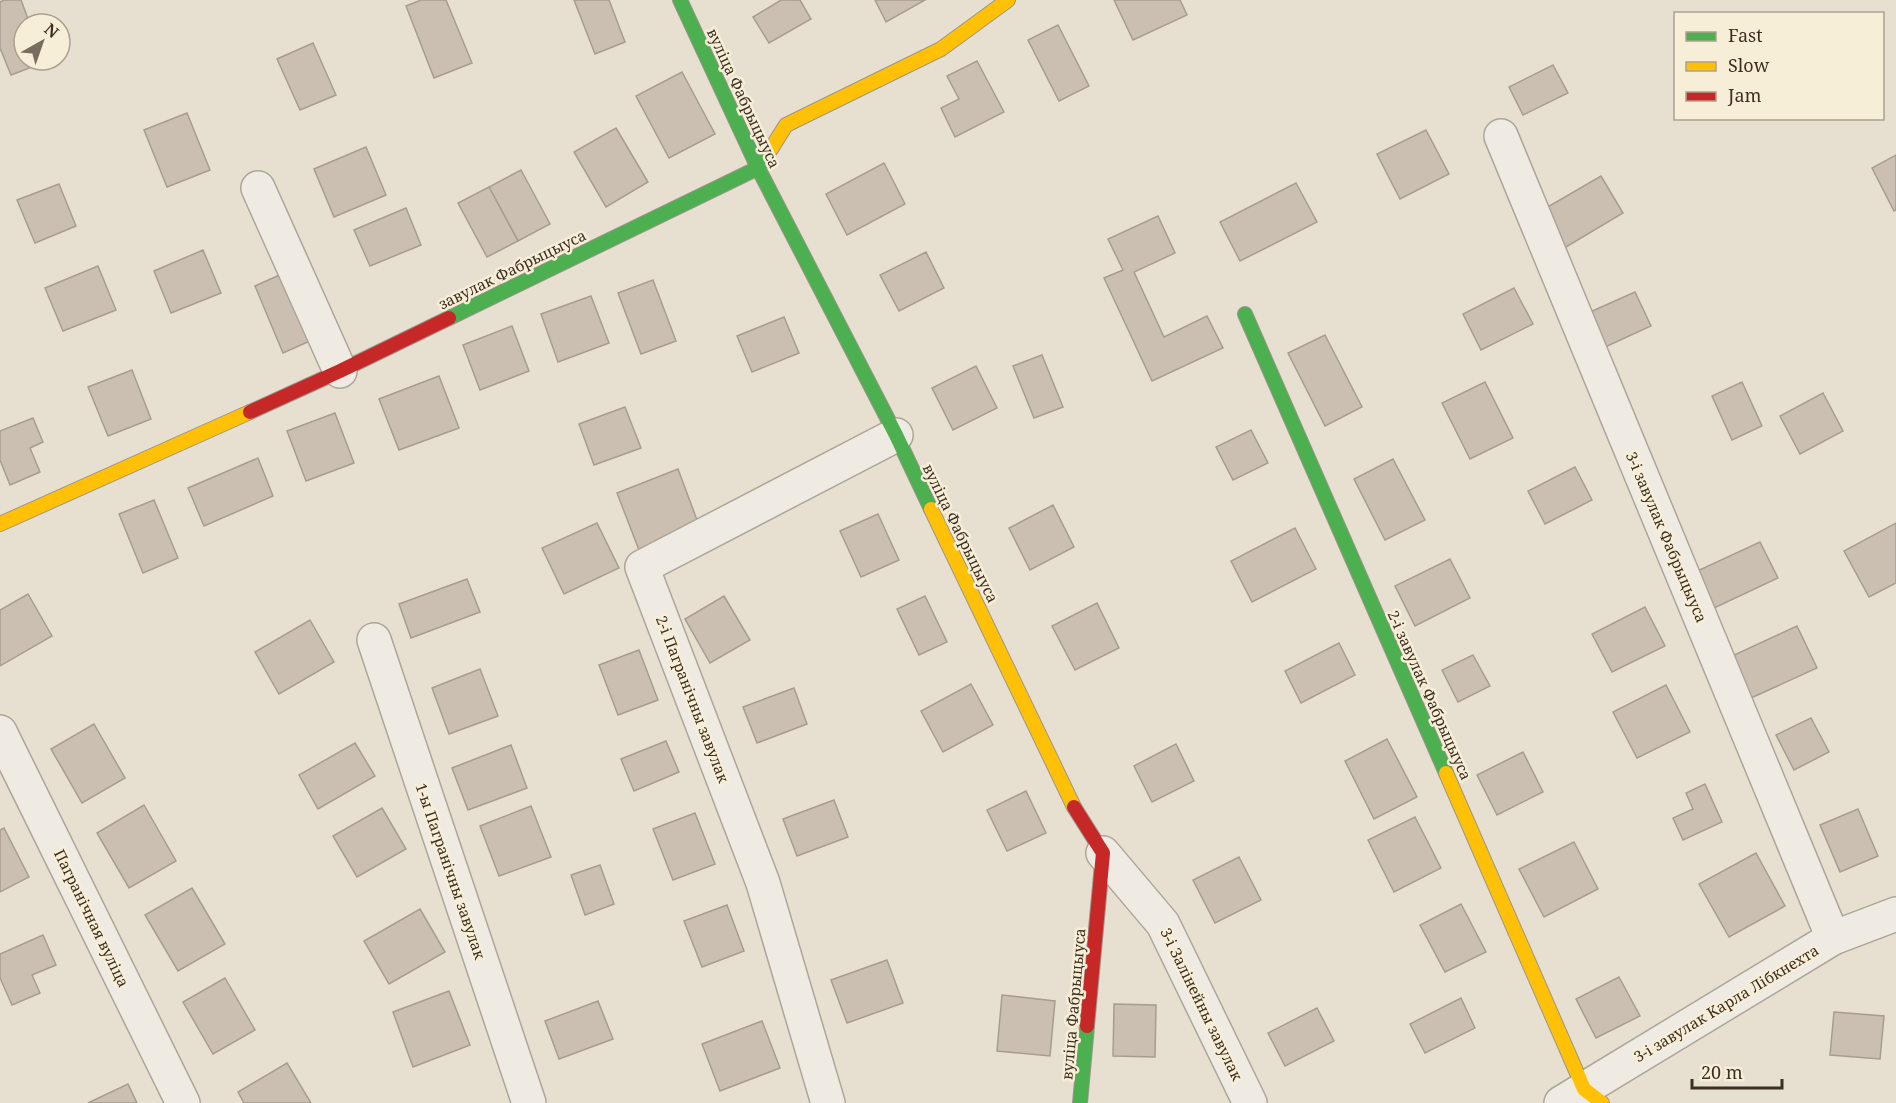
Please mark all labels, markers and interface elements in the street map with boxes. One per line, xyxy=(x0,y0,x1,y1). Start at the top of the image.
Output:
north arrow xyxy=(12,12,72,72)
legend xyxy=(1674,12,1884,120)
text: N xyxy=(40,18,64,43)
text: Fast xyxy=(1728,23,1763,47)
street label: вуліца Фабрыцыуса xyxy=(703,25,785,171)
text: Slow xyxy=(1728,53,1770,77)
text: Jam xyxy=(1727,83,1762,107)
street label: завулак Фабрыцыуса xyxy=(435,225,589,313)
street label: 3-і завулак Фабрыцыуса xyxy=(1622,448,1712,626)
street label: вуліца Фабрыцыуса xyxy=(919,460,1003,606)
street label: 2-і завулак Фабрыцыуса xyxy=(1383,607,1477,783)
street label: 2-і Пагранічны завулак xyxy=(652,612,734,786)
street label: 1-ы Пагранічны завулак xyxy=(411,780,491,962)
street label: Пагранічная вуліца xyxy=(50,846,134,990)
street label: 3-і Залінейны завулак xyxy=(1156,924,1248,1084)
street label: вуліца Фабрыцыуса xyxy=(1056,927,1090,1081)
street label: 3-і завулак Карла Лібкнехта xyxy=(1630,940,1822,1066)
scale bar xyxy=(1692,1052,1782,1090)
text: 20 m xyxy=(1701,1060,1743,1084)

